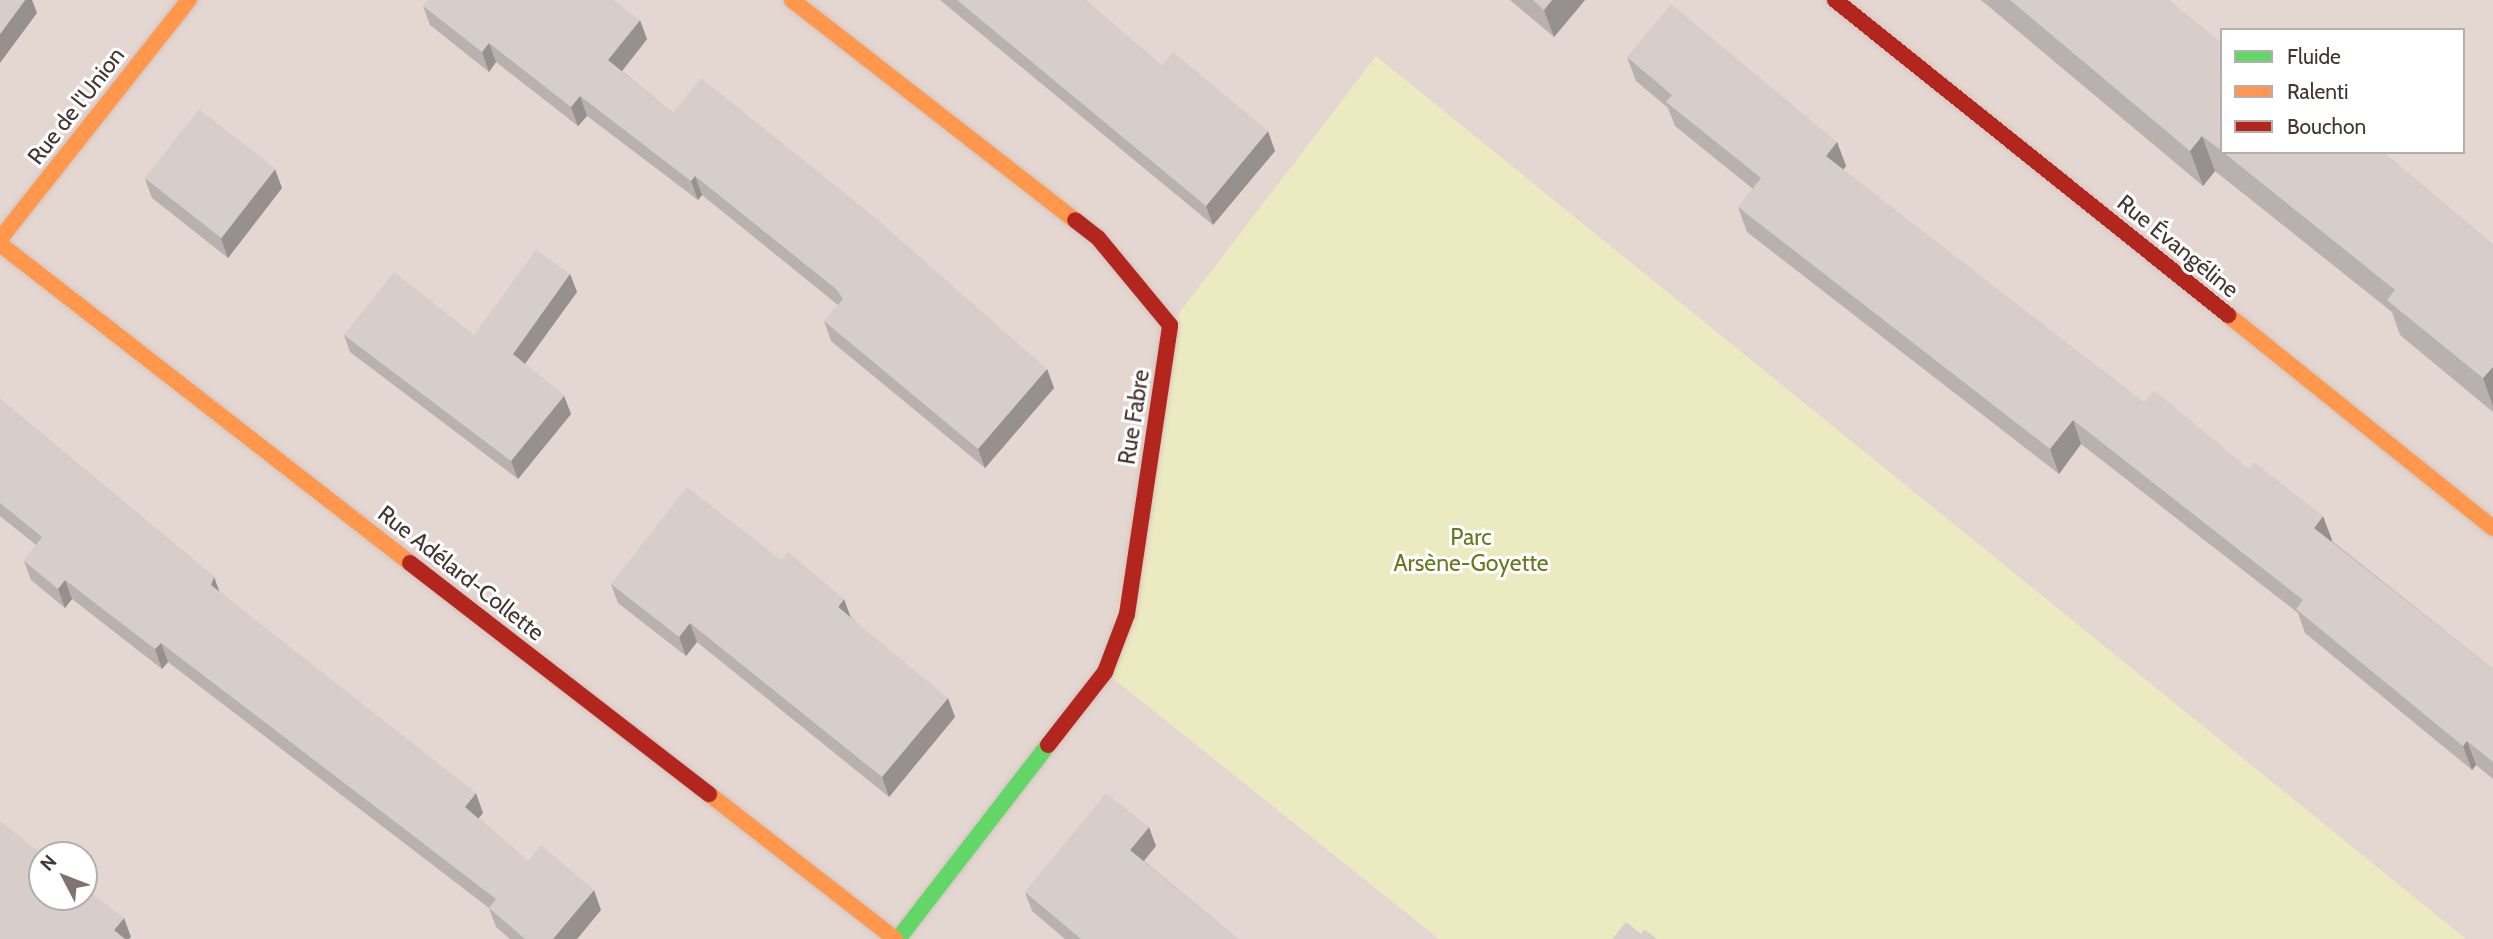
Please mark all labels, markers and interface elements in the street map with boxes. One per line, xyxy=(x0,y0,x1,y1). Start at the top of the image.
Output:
legend xyxy=(2220,28,2465,154)
street label: Rue de l'Union xyxy=(22,42,130,170)
text: Fluide xyxy=(2287,44,2341,69)
text: Ralenti xyxy=(2287,79,2348,104)
text: Bouchon xyxy=(2287,114,2366,139)
street label: Rue Évangéline xyxy=(2112,189,2244,303)
street label: Rue Fabre xyxy=(1113,367,1155,467)
street label: Rue Adélard-Collette xyxy=(372,500,550,646)
park label: Parc Arsène-Goyette xyxy=(1393,523,1549,577)
north arrow xyxy=(28,841,98,911)
text: N xyxy=(35,850,62,876)

